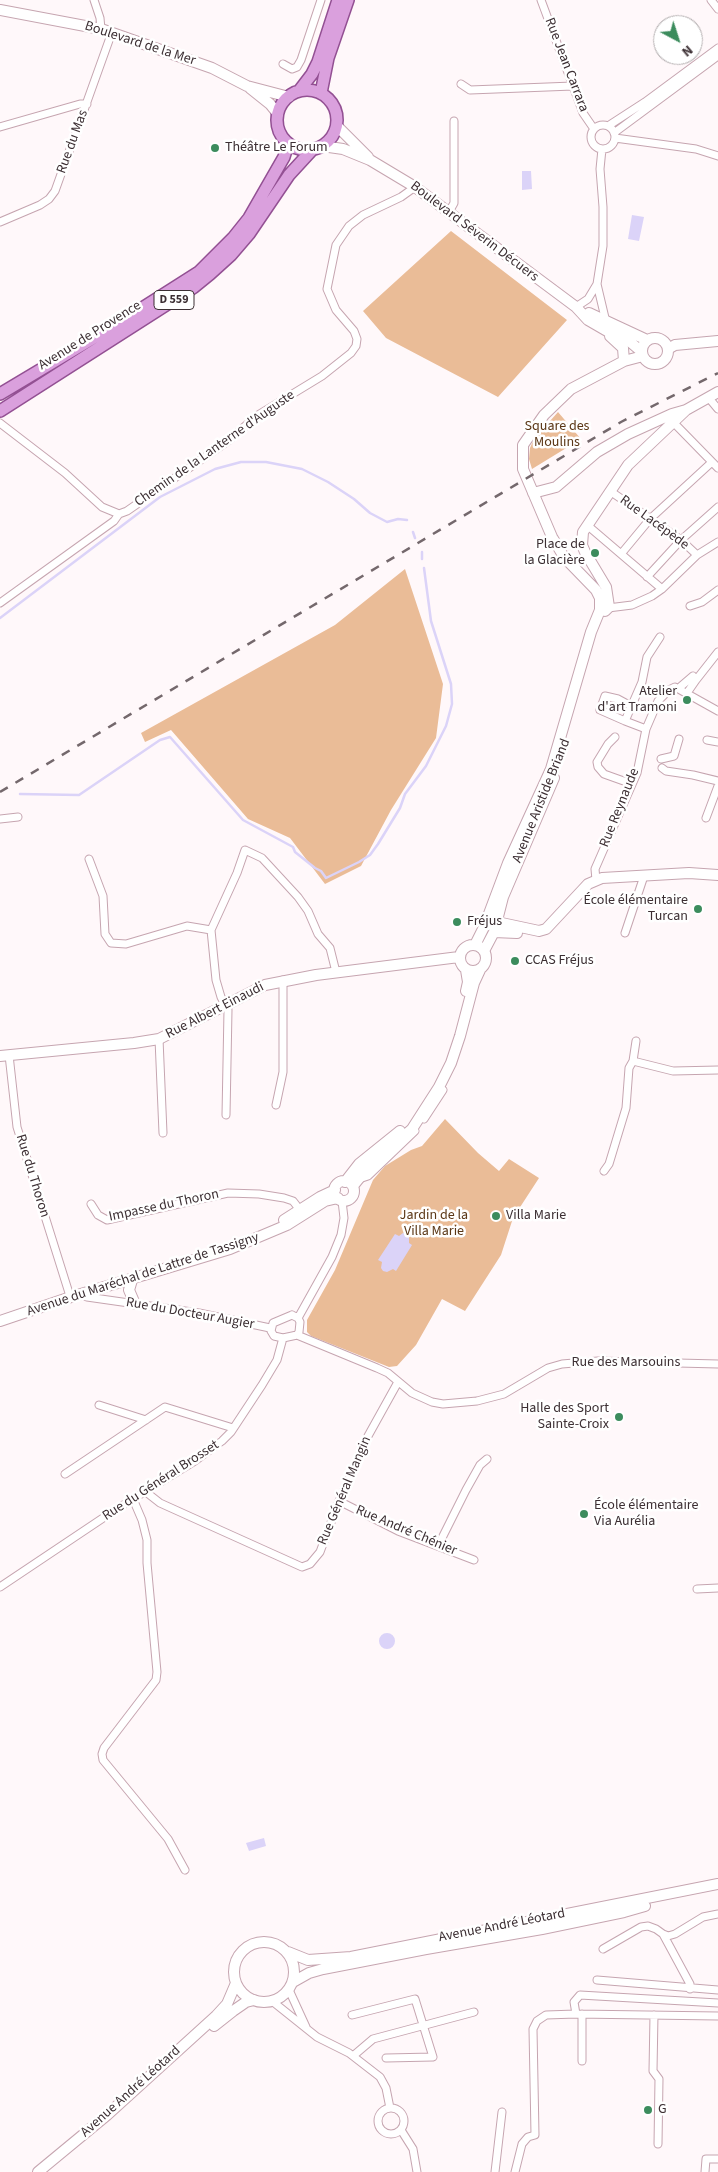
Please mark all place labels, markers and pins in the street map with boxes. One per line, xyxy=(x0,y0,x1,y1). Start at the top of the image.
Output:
place label: Théâtre Le Forum xyxy=(225,140,328,156)
marker: Théâtre Le Forum xyxy=(209,142,221,154)
place label: Place de la Glacière xyxy=(524,537,585,570)
marker: Place de la Glacière xyxy=(589,547,601,559)
place label: Atelier d'art Tramoni xyxy=(598,684,677,716)
marker: Atelier d'art Tramoni xyxy=(681,694,693,706)
place label: École élémentaire Turcan xyxy=(584,893,688,926)
marker: École élémentaire Turcan xyxy=(692,903,704,915)
place label: Fréjus xyxy=(467,914,502,930)
marker: Fréjus xyxy=(451,916,463,928)
place label: CCAS Fréjus xyxy=(525,953,594,969)
marker: CCAS Fréjus xyxy=(509,955,521,967)
place label: Villa Marie xyxy=(506,1208,566,1224)
marker: Villa Marie xyxy=(490,1210,502,1222)
place label: Halle des Sport Sainte-Croix xyxy=(520,1401,609,1434)
marker: Halle des Sport Sainte-Croix xyxy=(613,1411,625,1423)
place label: École élémentaire Via Aurélia xyxy=(594,1498,698,1530)
marker: École élémentaire Via Aurélia xyxy=(578,1508,590,1520)
place label: G xyxy=(658,2102,667,2118)
marker: G xyxy=(642,2104,654,2116)

